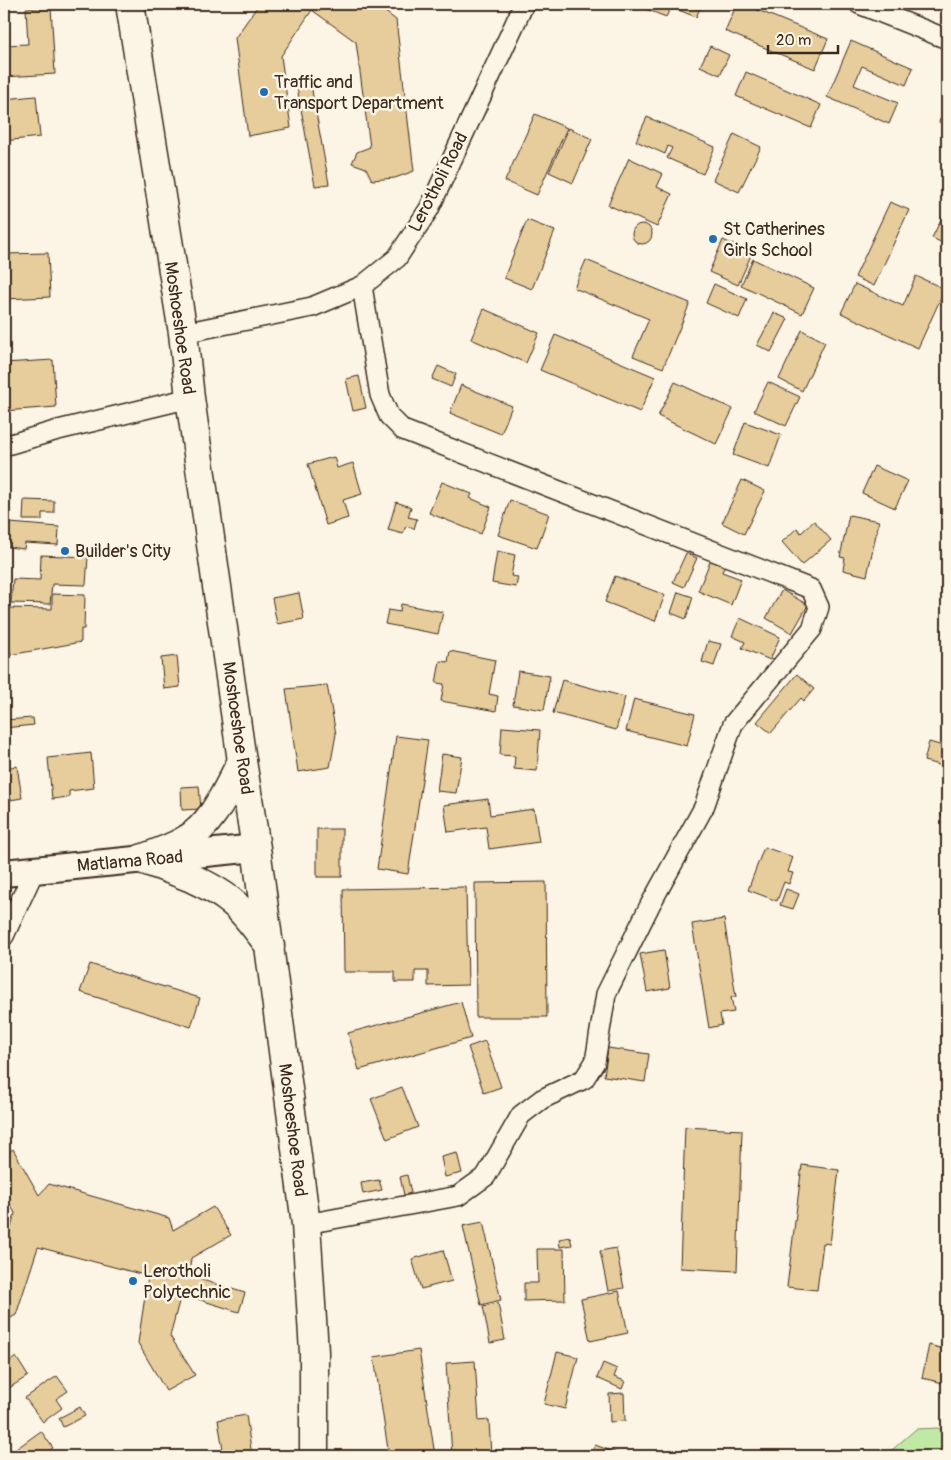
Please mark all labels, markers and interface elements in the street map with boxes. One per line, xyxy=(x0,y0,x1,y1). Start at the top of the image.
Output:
scale bar xyxy=(768,22,838,54)
text: 20 m xyxy=(776,31,811,50)
place label: Traffic and Transport Department xyxy=(274,71,445,115)
marker: Traffic and Transport Department xyxy=(258,86,270,98)
street label: Lerotholi Road xyxy=(404,129,473,236)
place label: St Catherines Girls School xyxy=(723,218,825,262)
marker: St Catherines Girls School xyxy=(707,233,719,245)
street label: Moshoeshoe Road xyxy=(159,260,200,396)
place label: Builder's City xyxy=(75,540,171,563)
marker: Builder's City xyxy=(59,545,71,557)
street label: Moshoeshoe Road xyxy=(217,660,258,796)
street label: Matlama Road xyxy=(76,845,184,878)
street label: Moshoeshoe Road xyxy=(273,1062,312,1198)
place label: Lerotholi Polytechnic xyxy=(143,1260,231,1304)
marker: Lerotholi Polytechnic xyxy=(127,1275,139,1287)

